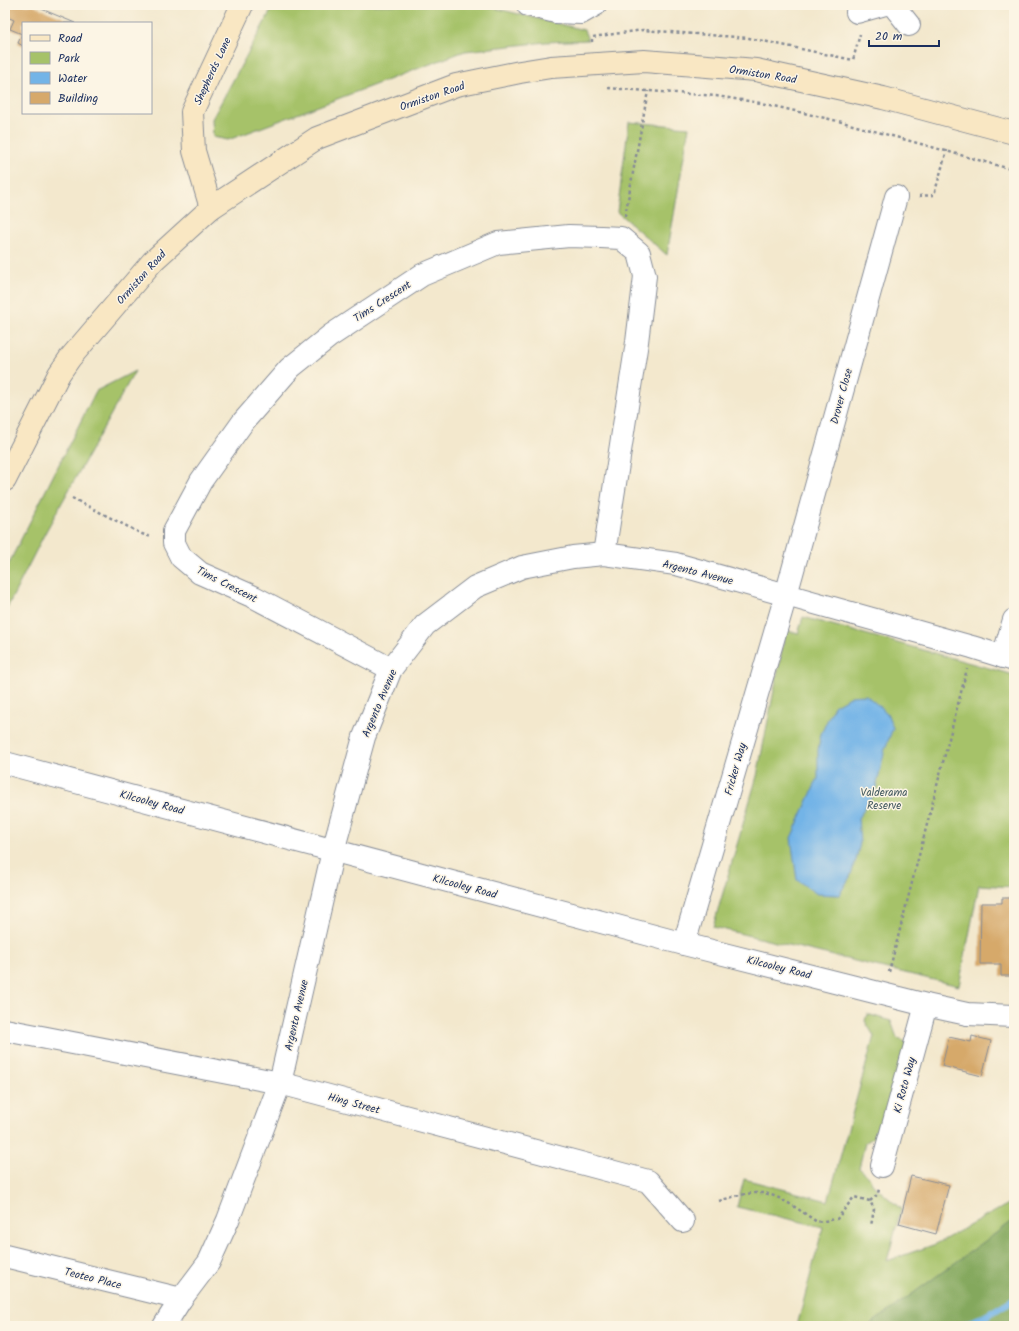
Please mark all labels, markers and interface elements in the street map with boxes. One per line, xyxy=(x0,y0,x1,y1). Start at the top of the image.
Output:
legend xyxy=(22,22,152,114)
scale bar xyxy=(869,22,939,48)
text: 20 m xyxy=(875,27,903,46)
text: Road xyxy=(58,29,83,48)
street label: Shepherds Lane xyxy=(189,34,237,108)
text: Park xyxy=(58,49,80,68)
street label: Ormiston Road xyxy=(728,61,798,89)
text: Water xyxy=(58,69,88,88)
street label: Ormiston Road xyxy=(397,77,468,117)
text: Building xyxy=(58,89,98,108)
street label: Ormiston Road xyxy=(112,246,172,309)
street label: Tims Crescent xyxy=(350,276,416,327)
street label: Drover Close xyxy=(826,366,858,426)
street label: Argento Avenue xyxy=(660,555,735,590)
street label: Tims Crescent xyxy=(193,562,261,608)
street label: Argento Avenue xyxy=(357,667,402,740)
street label: Fricker Way xyxy=(720,740,752,798)
park label: Valderama Reserve xyxy=(861,784,907,815)
street label: Kilcooley Road xyxy=(118,786,186,820)
street label: Kilcooley Road xyxy=(431,870,499,904)
street label: Kilcooley Road xyxy=(745,951,813,985)
street label: Argento Avenue xyxy=(280,978,314,1053)
street label: Ki Roto Way xyxy=(889,1054,921,1115)
street label: Hing Street xyxy=(326,1088,383,1120)
street label: Teoteo Place xyxy=(62,1263,123,1295)

